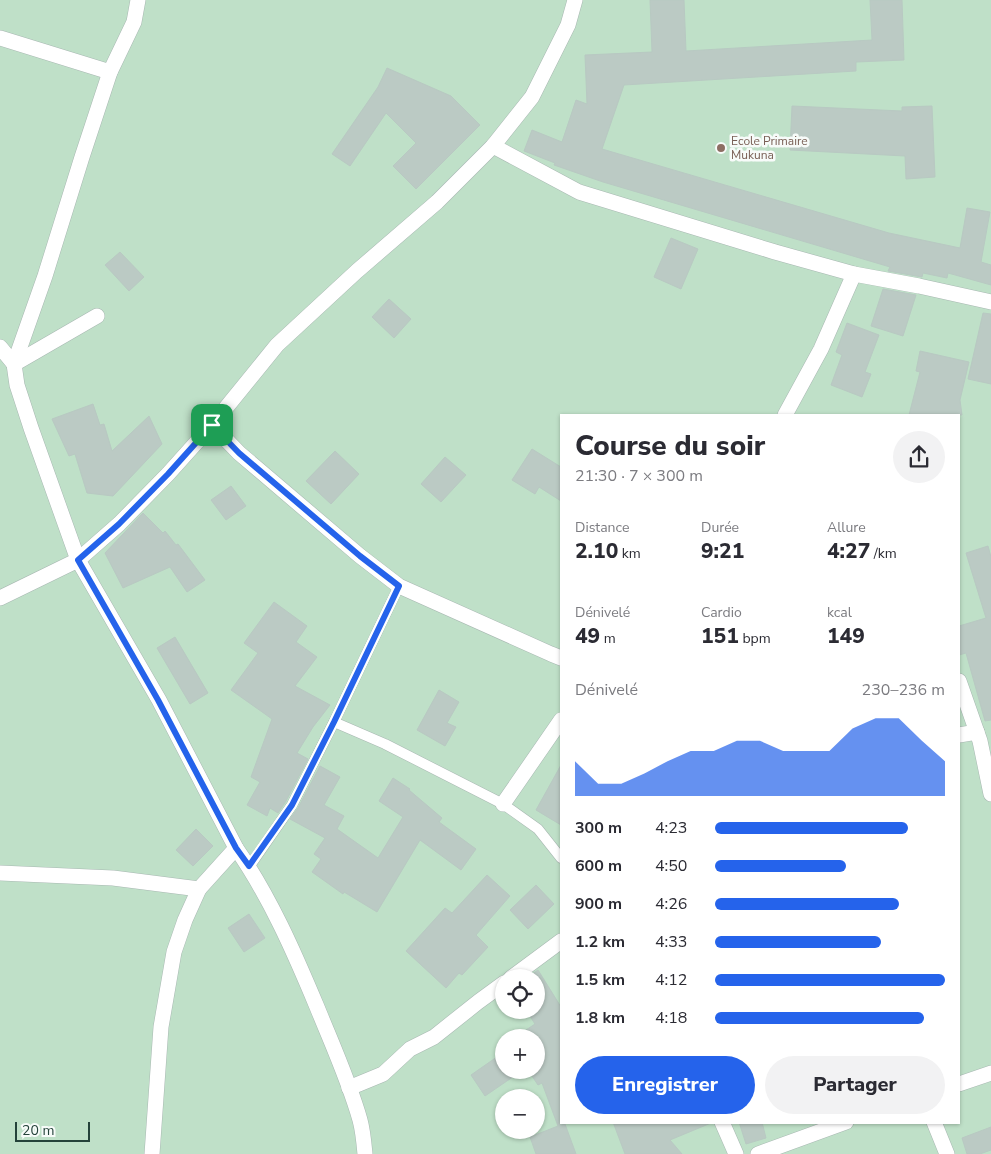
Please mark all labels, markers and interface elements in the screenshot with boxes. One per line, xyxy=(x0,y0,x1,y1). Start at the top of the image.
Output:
place label: Ecole Primaire Mukuna xyxy=(731,133,808,163)
marker: Ecole Primaire Mukuna xyxy=(715,142,727,154)
pin xyxy=(191,404,233,446)
icon: arrive xyxy=(198,411,226,439)
text: Course du soir xyxy=(575,427,765,465)
button: share xyxy=(893,431,945,483)
text: 21:30 · 7 × 300 m xyxy=(575,465,703,487)
text: Distance xyxy=(575,518,629,537)
text: Durée xyxy=(701,518,739,537)
text: Allure xyxy=(827,518,866,537)
text: 2.10 xyxy=(575,537,618,565)
text: 9:21 xyxy=(701,537,744,565)
text: 4:27 xyxy=(827,537,870,565)
text: km xyxy=(618,544,641,563)
text: /km xyxy=(870,544,897,563)
text: Dénivelé xyxy=(575,603,630,622)
text: Cardio xyxy=(701,603,742,622)
text: kcal xyxy=(827,603,852,622)
text: 49 xyxy=(575,622,600,650)
text: 151 xyxy=(701,622,739,650)
text: 149 xyxy=(827,622,865,650)
text: m xyxy=(600,629,616,648)
text: bpm xyxy=(739,629,771,648)
text: Dénivelé xyxy=(575,679,638,701)
text: 230–236 m xyxy=(862,679,945,701)
text: 300 m xyxy=(575,817,622,839)
text: 4:23 xyxy=(655,817,687,839)
text: 600 m xyxy=(575,855,622,877)
text: 4:50 xyxy=(655,855,687,877)
text: 900 m xyxy=(575,893,622,915)
text: 4:26 xyxy=(655,893,687,915)
text: 1.2 km xyxy=(575,931,625,953)
text: 4:33 xyxy=(655,931,687,953)
map controls xyxy=(495,969,545,1139)
button: locate xyxy=(495,969,545,1019)
text: 1.5 km xyxy=(575,969,625,991)
text: 4:12 xyxy=(655,969,687,991)
text: 1.8 km xyxy=(575,1007,625,1029)
text: 4:18 xyxy=(655,1007,687,1029)
button: + xyxy=(495,1029,545,1079)
button: Enregistrer xyxy=(575,1056,755,1114)
button: Partager xyxy=(765,1056,945,1114)
button: − xyxy=(495,1089,545,1139)
scale bar xyxy=(15,1119,90,1142)
text: 20 m xyxy=(22,1121,54,1140)

